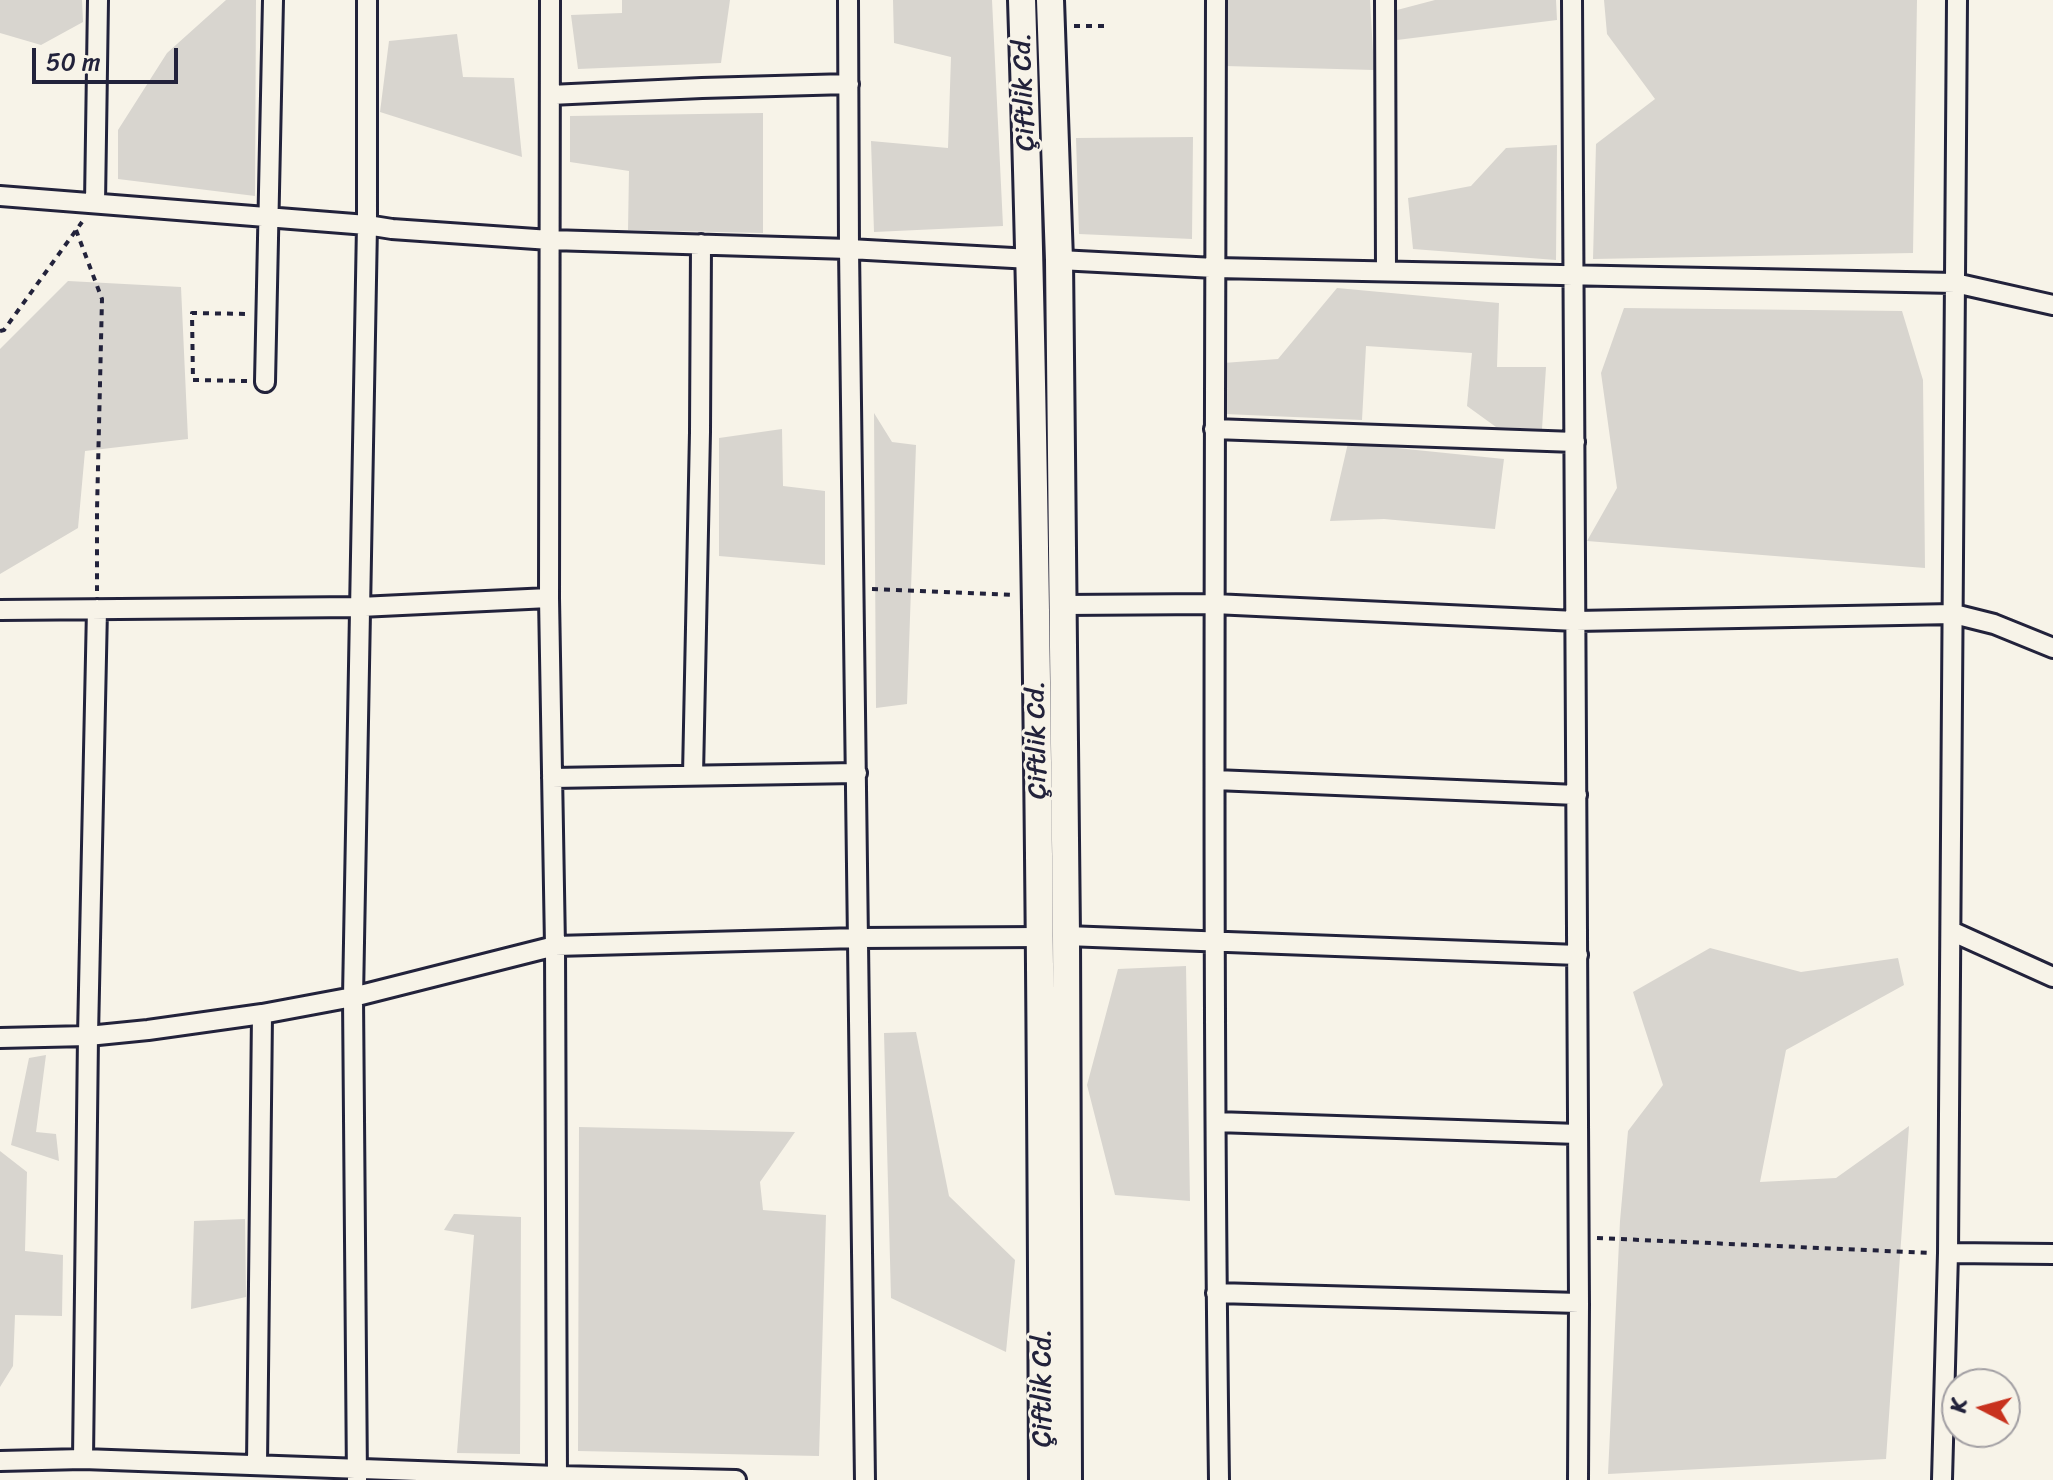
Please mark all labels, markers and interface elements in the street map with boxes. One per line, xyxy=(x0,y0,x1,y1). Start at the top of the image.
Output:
scale bar xyxy=(36,32,182,82)
street label: Çiftlik Cd. xyxy=(1007,32,1043,152)
text: 50 m xyxy=(46,41,101,83)
street label: Çiftlik Cd. xyxy=(1021,681,1055,799)
street label: Çiftlik Cd. xyxy=(1027,1329,1059,1447)
north arrow xyxy=(1941,1368,2021,1448)
text: K xyxy=(1939,1397,1979,1414)

